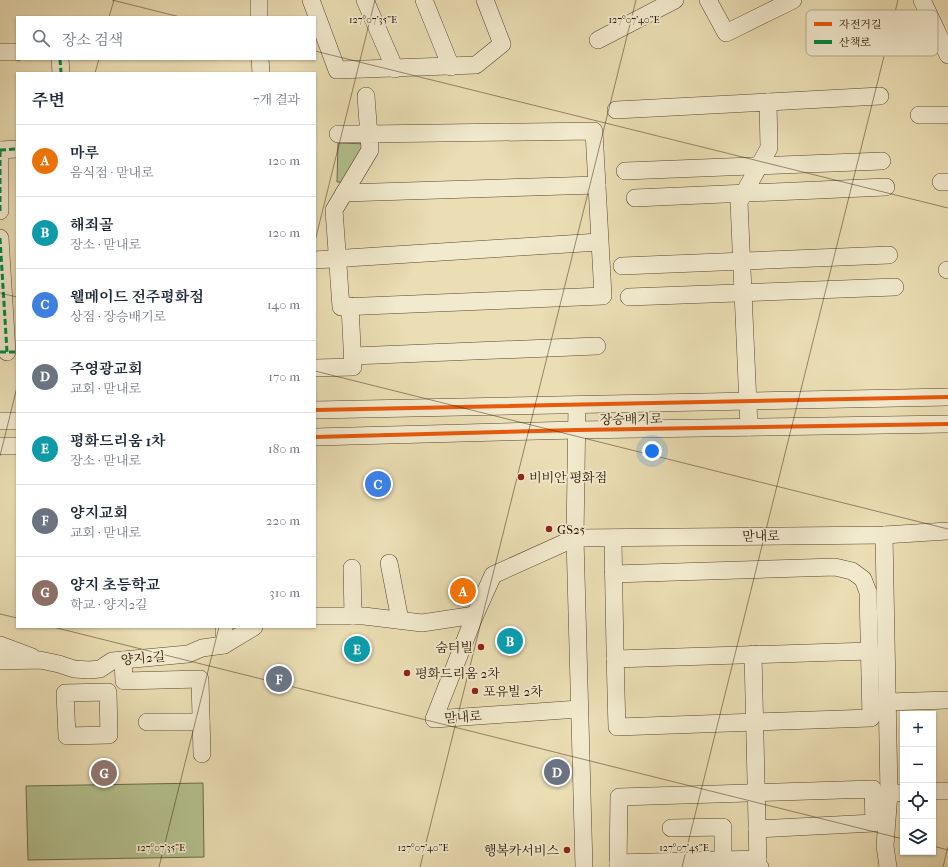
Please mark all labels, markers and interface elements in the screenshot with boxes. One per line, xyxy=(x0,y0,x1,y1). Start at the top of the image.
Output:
legend xyxy=(806,10,938,56)
text: 127°07'35"E xyxy=(349,14,397,26)
text: 127°07'40"E xyxy=(608,14,660,26)
search box xyxy=(16,16,316,60)
text: 자전거길 xyxy=(839,18,882,31)
icon: search xyxy=(30,27,52,49)
text: 장소 검색 xyxy=(62,31,123,49)
text: 산책로 xyxy=(839,36,871,49)
text: 주변 xyxy=(32,90,65,110)
text: 7개 결과 xyxy=(253,92,300,107)
text: 마루 xyxy=(70,144,99,162)
text: A xyxy=(41,153,49,168)
text: 120 m xyxy=(268,153,300,168)
text: 음식점 · 맏내로 xyxy=(70,165,154,180)
text: 해죄골 xyxy=(70,216,113,234)
text: B xyxy=(41,225,49,240)
text: 120 m xyxy=(268,225,300,240)
text: 장소 · 맏내로 xyxy=(70,237,141,252)
text: 웰메이드 전주평화점 xyxy=(70,288,204,306)
text: C xyxy=(41,297,49,312)
text: 140 m xyxy=(267,297,300,312)
text: 상점 · 장승배기로 xyxy=(70,309,166,324)
text: 주영광교회 xyxy=(70,360,142,378)
text: D xyxy=(40,369,50,384)
text: 170 m xyxy=(268,369,300,384)
text: 교회 · 맏내로 xyxy=(70,381,141,396)
street label: 장승배기로 xyxy=(599,411,663,427)
text: 평화드리움 1차 xyxy=(70,432,166,450)
text: E xyxy=(41,441,49,456)
text: 180 m xyxy=(268,441,300,456)
your location xyxy=(642,441,662,461)
text: 장소 · 맏내로 xyxy=(70,453,141,468)
pin: C xyxy=(365,469,391,499)
place label: 비비안 평화점 xyxy=(529,470,607,485)
marker: 비비안 평화점 xyxy=(516,472,526,482)
text: 양지교회 xyxy=(70,504,128,522)
text: F xyxy=(42,513,48,528)
text: 220 m xyxy=(266,513,300,528)
place label: GS25 xyxy=(557,522,586,537)
marker: GS25 xyxy=(544,524,554,534)
text: 교회 · 맏내로 xyxy=(70,525,141,540)
street label: 맏내로 xyxy=(742,528,780,544)
text: 양지 초등학교 xyxy=(70,576,160,594)
pin: A xyxy=(450,576,476,606)
text: G xyxy=(40,585,50,600)
text: 310 m xyxy=(269,585,300,600)
text: 학교 · 양지2길 xyxy=(70,597,148,612)
pin: B xyxy=(497,626,523,656)
pin: E xyxy=(344,634,370,664)
place label: 숨터빌 xyxy=(435,640,473,655)
marker: 숨터빌 xyxy=(476,642,486,652)
street label: 양지2길 xyxy=(120,649,166,667)
pin: F xyxy=(266,664,292,694)
place label: 평화드리움 2차 xyxy=(415,666,500,681)
marker: 평화드리움 2차 xyxy=(402,668,412,678)
place label: 포유빌 2차 xyxy=(483,684,543,699)
marker: 포유빌 2차 xyxy=(470,686,480,696)
street label: 맏내로 xyxy=(444,708,483,726)
map controls xyxy=(900,711,936,855)
button: + xyxy=(900,711,936,747)
button: − xyxy=(900,747,936,783)
pin: D xyxy=(544,757,570,787)
pin: G xyxy=(91,758,117,788)
button: locate xyxy=(900,783,936,819)
button: layers xyxy=(900,819,936,855)
text: 127°07'35"E xyxy=(137,842,185,854)
text: 127°07'40"E xyxy=(397,842,449,854)
text: 127°07'45"E xyxy=(659,842,709,854)
place label: 행복카서비스 xyxy=(484,843,559,858)
marker: 행복카서비스 xyxy=(562,845,572,855)

